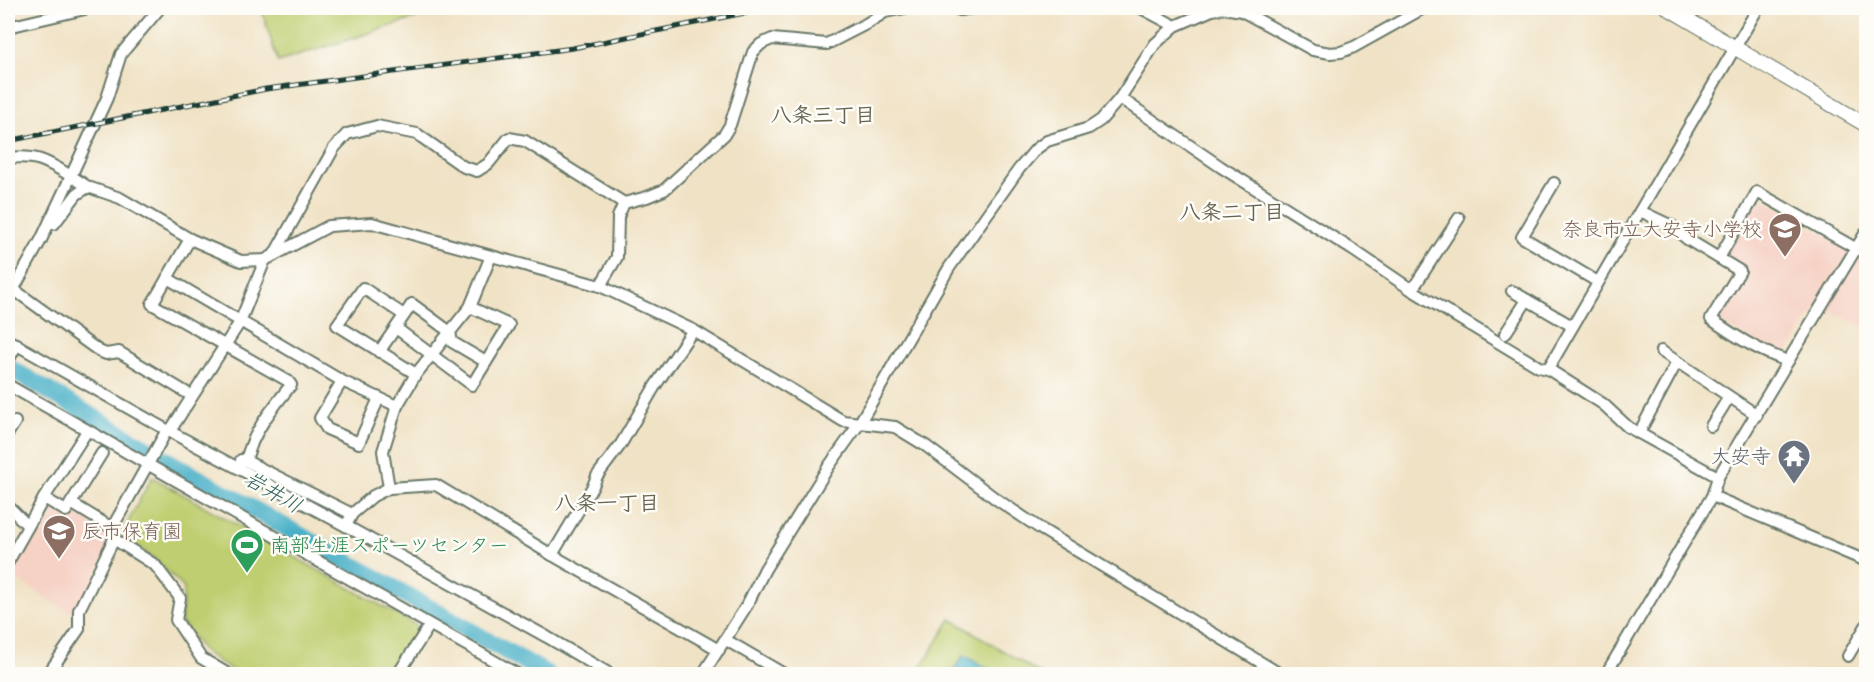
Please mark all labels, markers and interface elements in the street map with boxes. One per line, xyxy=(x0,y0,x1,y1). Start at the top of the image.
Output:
district label: 八条三丁目 xyxy=(771,102,876,132)
district label: 八条二丁目 xyxy=(1180,199,1285,229)
school or university icon: 奈良市立大安寺小学校 xyxy=(1767,211,1803,258)
place label: 奈良市立大安寺小学校 xyxy=(1562,217,1762,246)
temple icon: 大安寺 xyxy=(1776,438,1812,485)
place label: 大安寺 xyxy=(1711,444,1771,473)
water label: 岩井川 xyxy=(237,465,307,522)
district label: 八条一丁目 xyxy=(555,490,660,520)
school or university icon: 辰市保育園 xyxy=(41,513,77,560)
place label: 辰市保育園 xyxy=(82,519,182,548)
sports icon: 南部生涯スポーツセンター xyxy=(229,527,265,574)
place label: 南部生涯スポーツセンター xyxy=(270,533,509,562)

